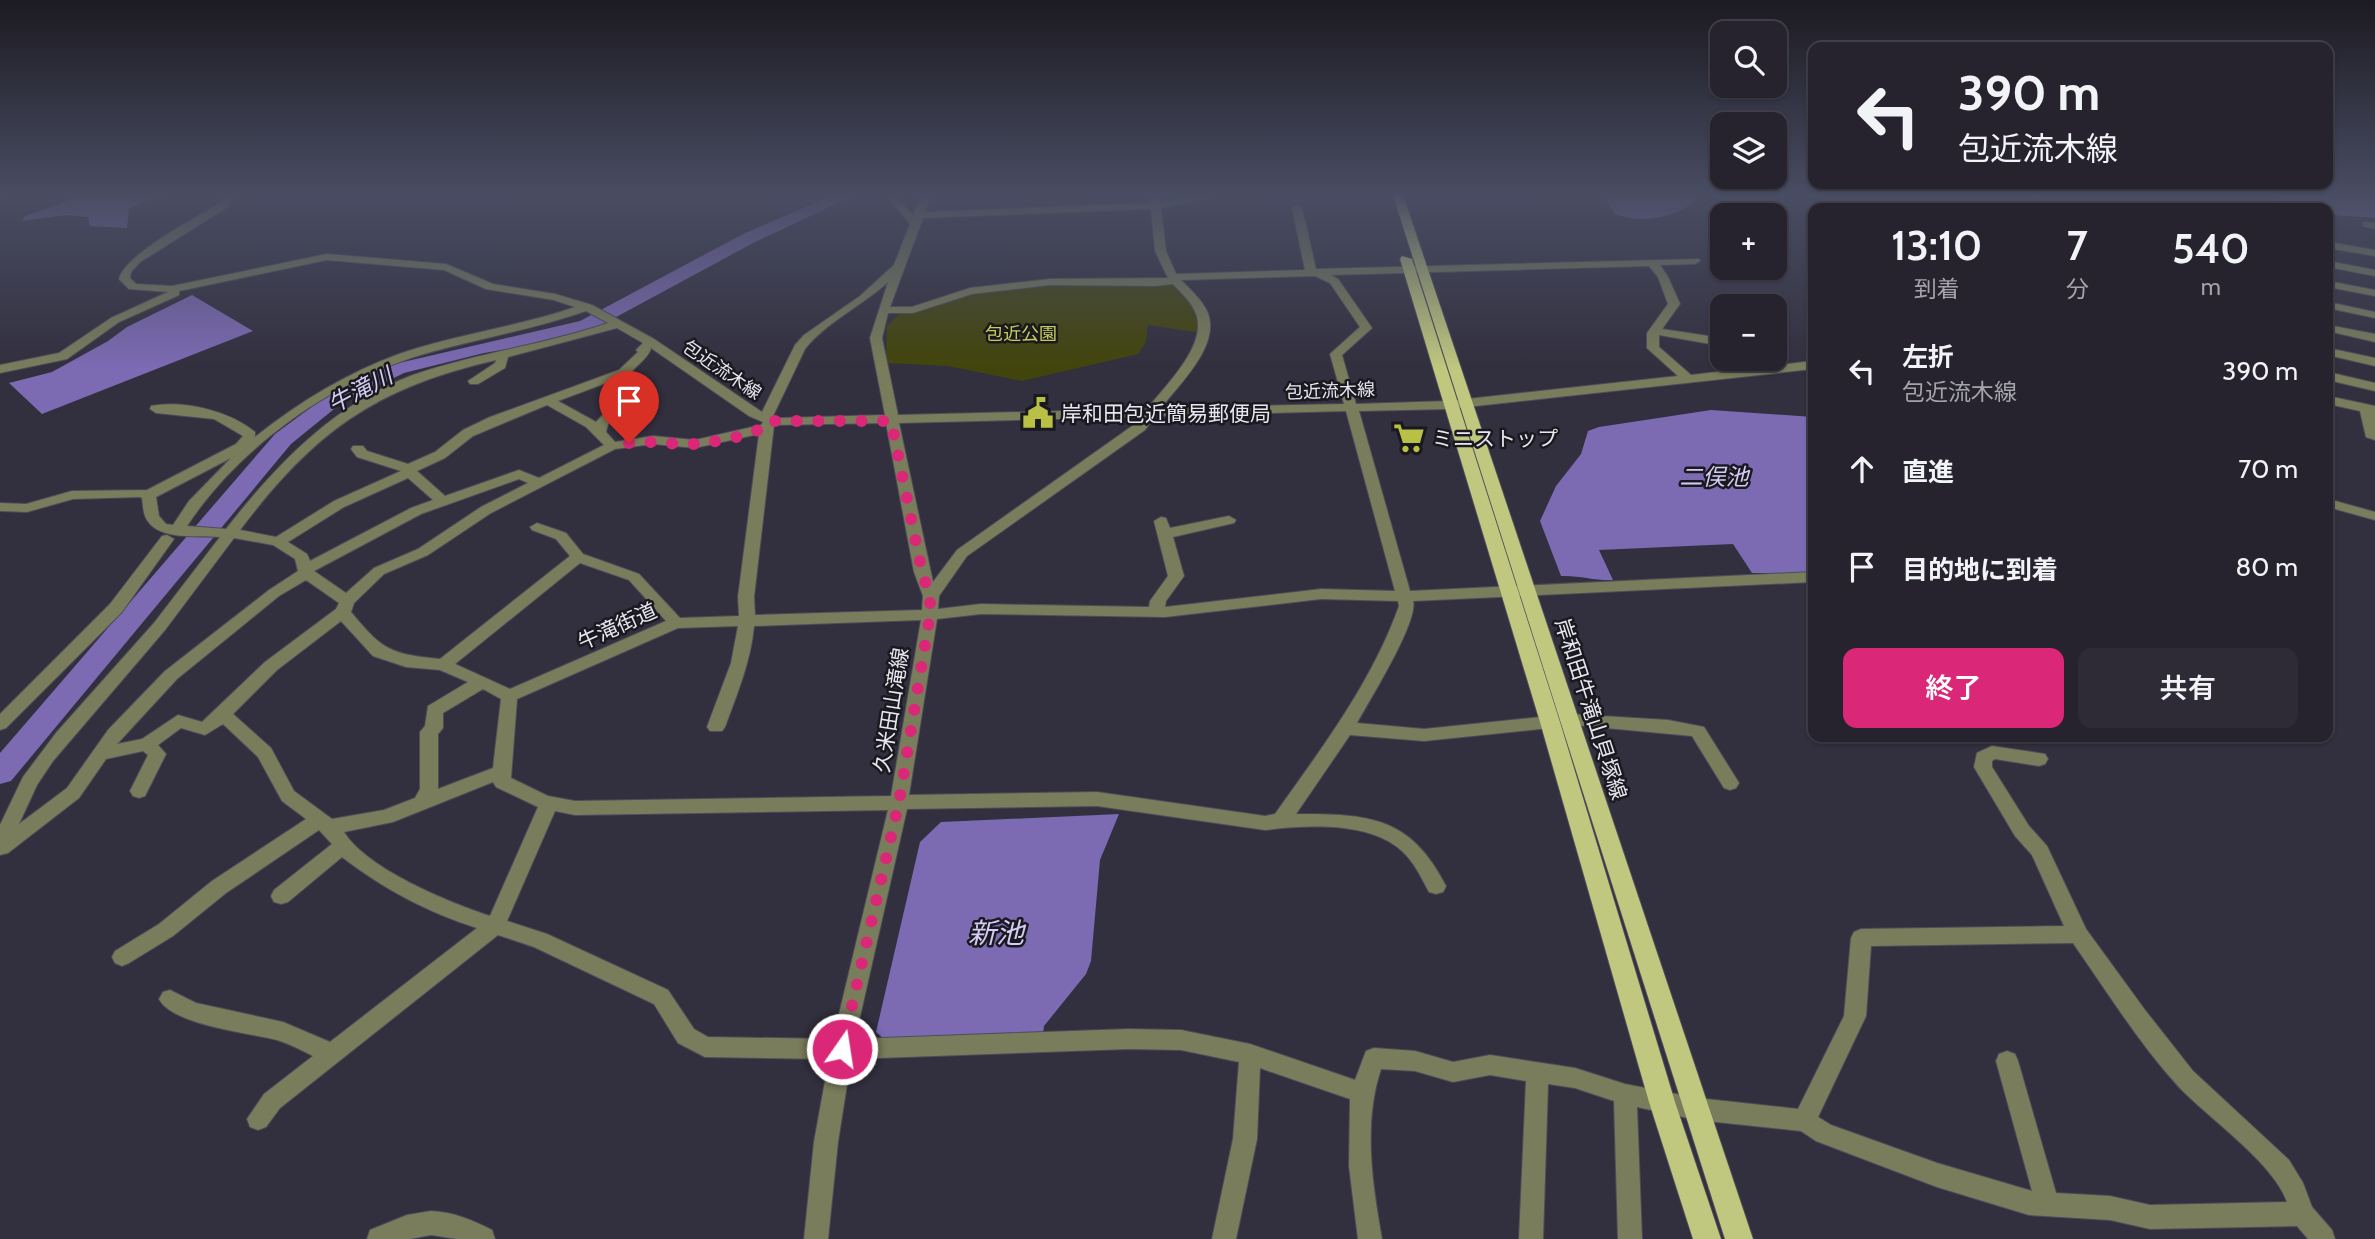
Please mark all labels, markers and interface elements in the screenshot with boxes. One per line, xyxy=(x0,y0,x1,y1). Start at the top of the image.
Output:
map controls xyxy=(1710,21,1787,371)
button: search xyxy=(1710,21,1787,98)
text: 390 m xyxy=(1958,63,2100,122)
icon: left xyxy=(1843,70,1934,161)
button: layers xyxy=(1710,112,1787,189)
text: 包近流木線 xyxy=(1958,129,2118,168)
button: + xyxy=(1710,203,1787,280)
text: 13:10 xyxy=(1891,219,1982,271)
text: 7 xyxy=(2067,219,2088,271)
text: 540 xyxy=(2172,222,2250,274)
text: m xyxy=(2201,273,2221,301)
text: 到着 xyxy=(1914,275,1960,303)
text: 分 xyxy=(2066,275,2089,303)
button: − xyxy=(1710,294,1787,371)
park label: 包近公園 xyxy=(985,323,1057,345)
street label: 包近流木線 xyxy=(679,336,765,404)
text: 左折 xyxy=(1902,341,1954,373)
icon: left xyxy=(1843,352,1881,390)
text: 390 m xyxy=(2222,355,2298,387)
water label: 牛滝川 xyxy=(323,360,400,419)
pin xyxy=(599,371,659,443)
street label: 包近流木線 xyxy=(1285,378,1375,404)
text: 包近流木線 xyxy=(1902,378,2017,406)
icon: arrive xyxy=(610,382,648,420)
public building icon: 岸和田包近簡易郵便局 xyxy=(1021,396,1055,430)
place label: 岸和田包近簡易郵便局 xyxy=(1061,401,1271,426)
supermarket icon: ミニストップ xyxy=(1392,421,1426,455)
place label: ミニストップ xyxy=(1432,426,1558,451)
icon: ahead xyxy=(1843,450,1881,488)
text: 70 m xyxy=(2238,453,2298,485)
text: 直進 xyxy=(1902,456,1954,488)
water label: 二俣池 xyxy=(1680,463,1751,491)
icon: arrive xyxy=(1843,548,1881,586)
text: 80 m xyxy=(2235,551,2298,583)
text: 目的地に到着 xyxy=(1902,554,2058,586)
street label: 牛滝街道 xyxy=(574,597,660,655)
street label: 岸和田牛滝山貝塚線 xyxy=(1550,615,1632,803)
street label: 久米田山滝線 xyxy=(869,646,913,774)
button: 終了 xyxy=(1843,648,2064,728)
button: 共有 xyxy=(2078,648,2298,728)
water label: 新池 xyxy=(968,916,1027,950)
position arrow xyxy=(805,1012,879,1086)

